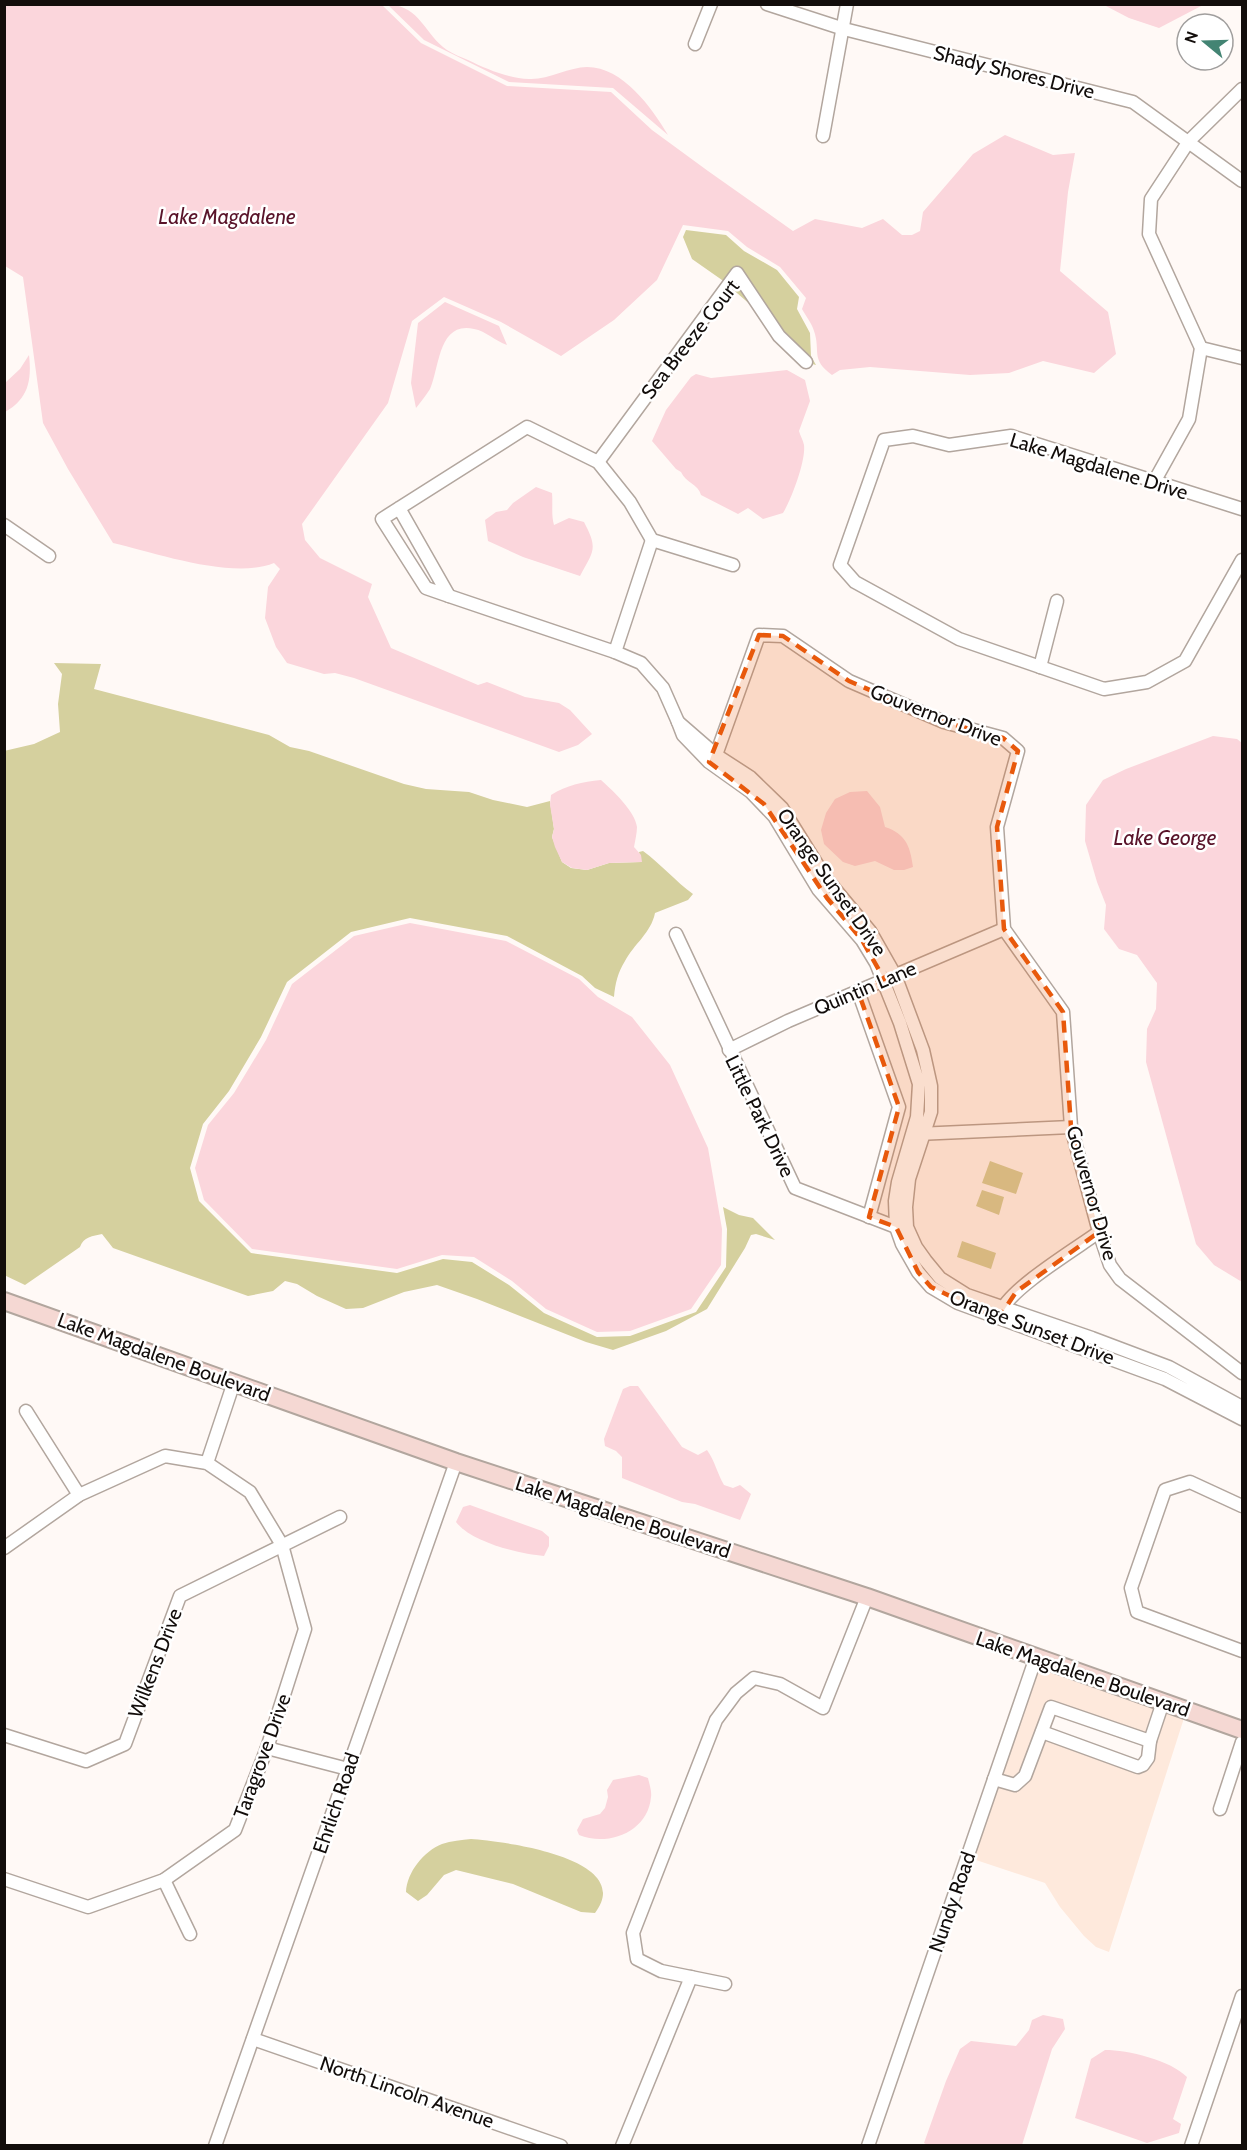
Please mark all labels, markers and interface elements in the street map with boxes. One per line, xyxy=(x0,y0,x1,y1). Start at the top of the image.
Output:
north arrow xyxy=(1175,12,1235,72)
text: N xyxy=(1180,29,1202,46)
street label: Shady Shores Drive xyxy=(931,40,1097,104)
water label: Lake Magdalene xyxy=(158,204,296,229)
street label: Sea Breeze Court xyxy=(636,274,744,403)
street label: Lake Magdalene Drive xyxy=(1007,427,1191,505)
street label: Gouvernor Drive xyxy=(867,679,1005,751)
street label: Orange Sunset Drive xyxy=(772,804,892,960)
water label: Lake George xyxy=(1114,825,1217,850)
street label: Quintin Lane xyxy=(810,956,920,1020)
street label: Little Park Drive xyxy=(720,1051,800,1181)
street label: Gouvernor Drive xyxy=(1061,1123,1123,1263)
street label: Orange Sunset Drive xyxy=(946,1284,1118,1370)
street label: Lake Magdalene Boulevard xyxy=(54,1307,274,1407)
street label: Lake Magdalene Boulevard xyxy=(512,1471,734,1563)
street label: Wilkens Drive xyxy=(123,1605,187,1721)
street label: Lake Magdalene Boulevard xyxy=(973,1626,1193,1722)
street label: Taragrove Drive xyxy=(228,1690,296,1822)
street label: Ehrlich Road xyxy=(308,1749,364,1857)
street label: Nundy Road xyxy=(924,1849,980,1955)
street label: North Lincoln Avenue xyxy=(317,2051,497,2133)

